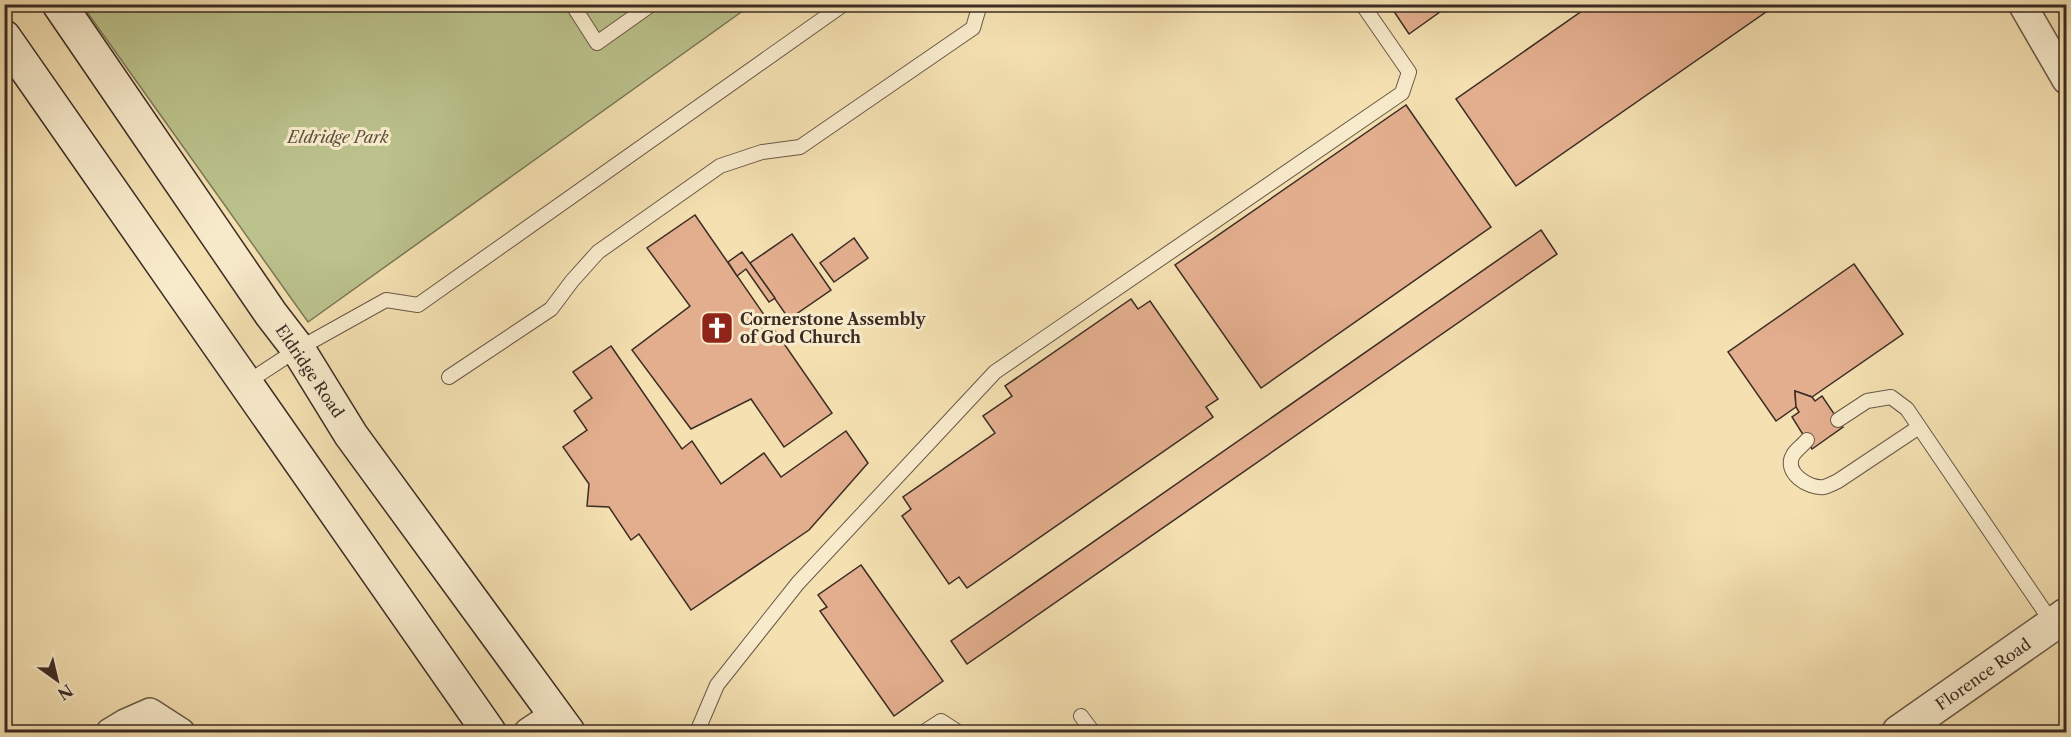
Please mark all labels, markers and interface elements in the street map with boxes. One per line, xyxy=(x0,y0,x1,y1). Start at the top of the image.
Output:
park label: Eldridge Park xyxy=(285,127,389,147)
place label: Cornerstone Assembly of God Church xyxy=(740,309,927,347)
church icon: Cornerstone Assembly of God Church xyxy=(699,310,735,346)
street label: Eldridge Road xyxy=(272,321,349,422)
street label: Florence Road xyxy=(1932,634,2035,714)
north arrow xyxy=(27,650,87,710)
text: N xyxy=(54,680,77,705)

